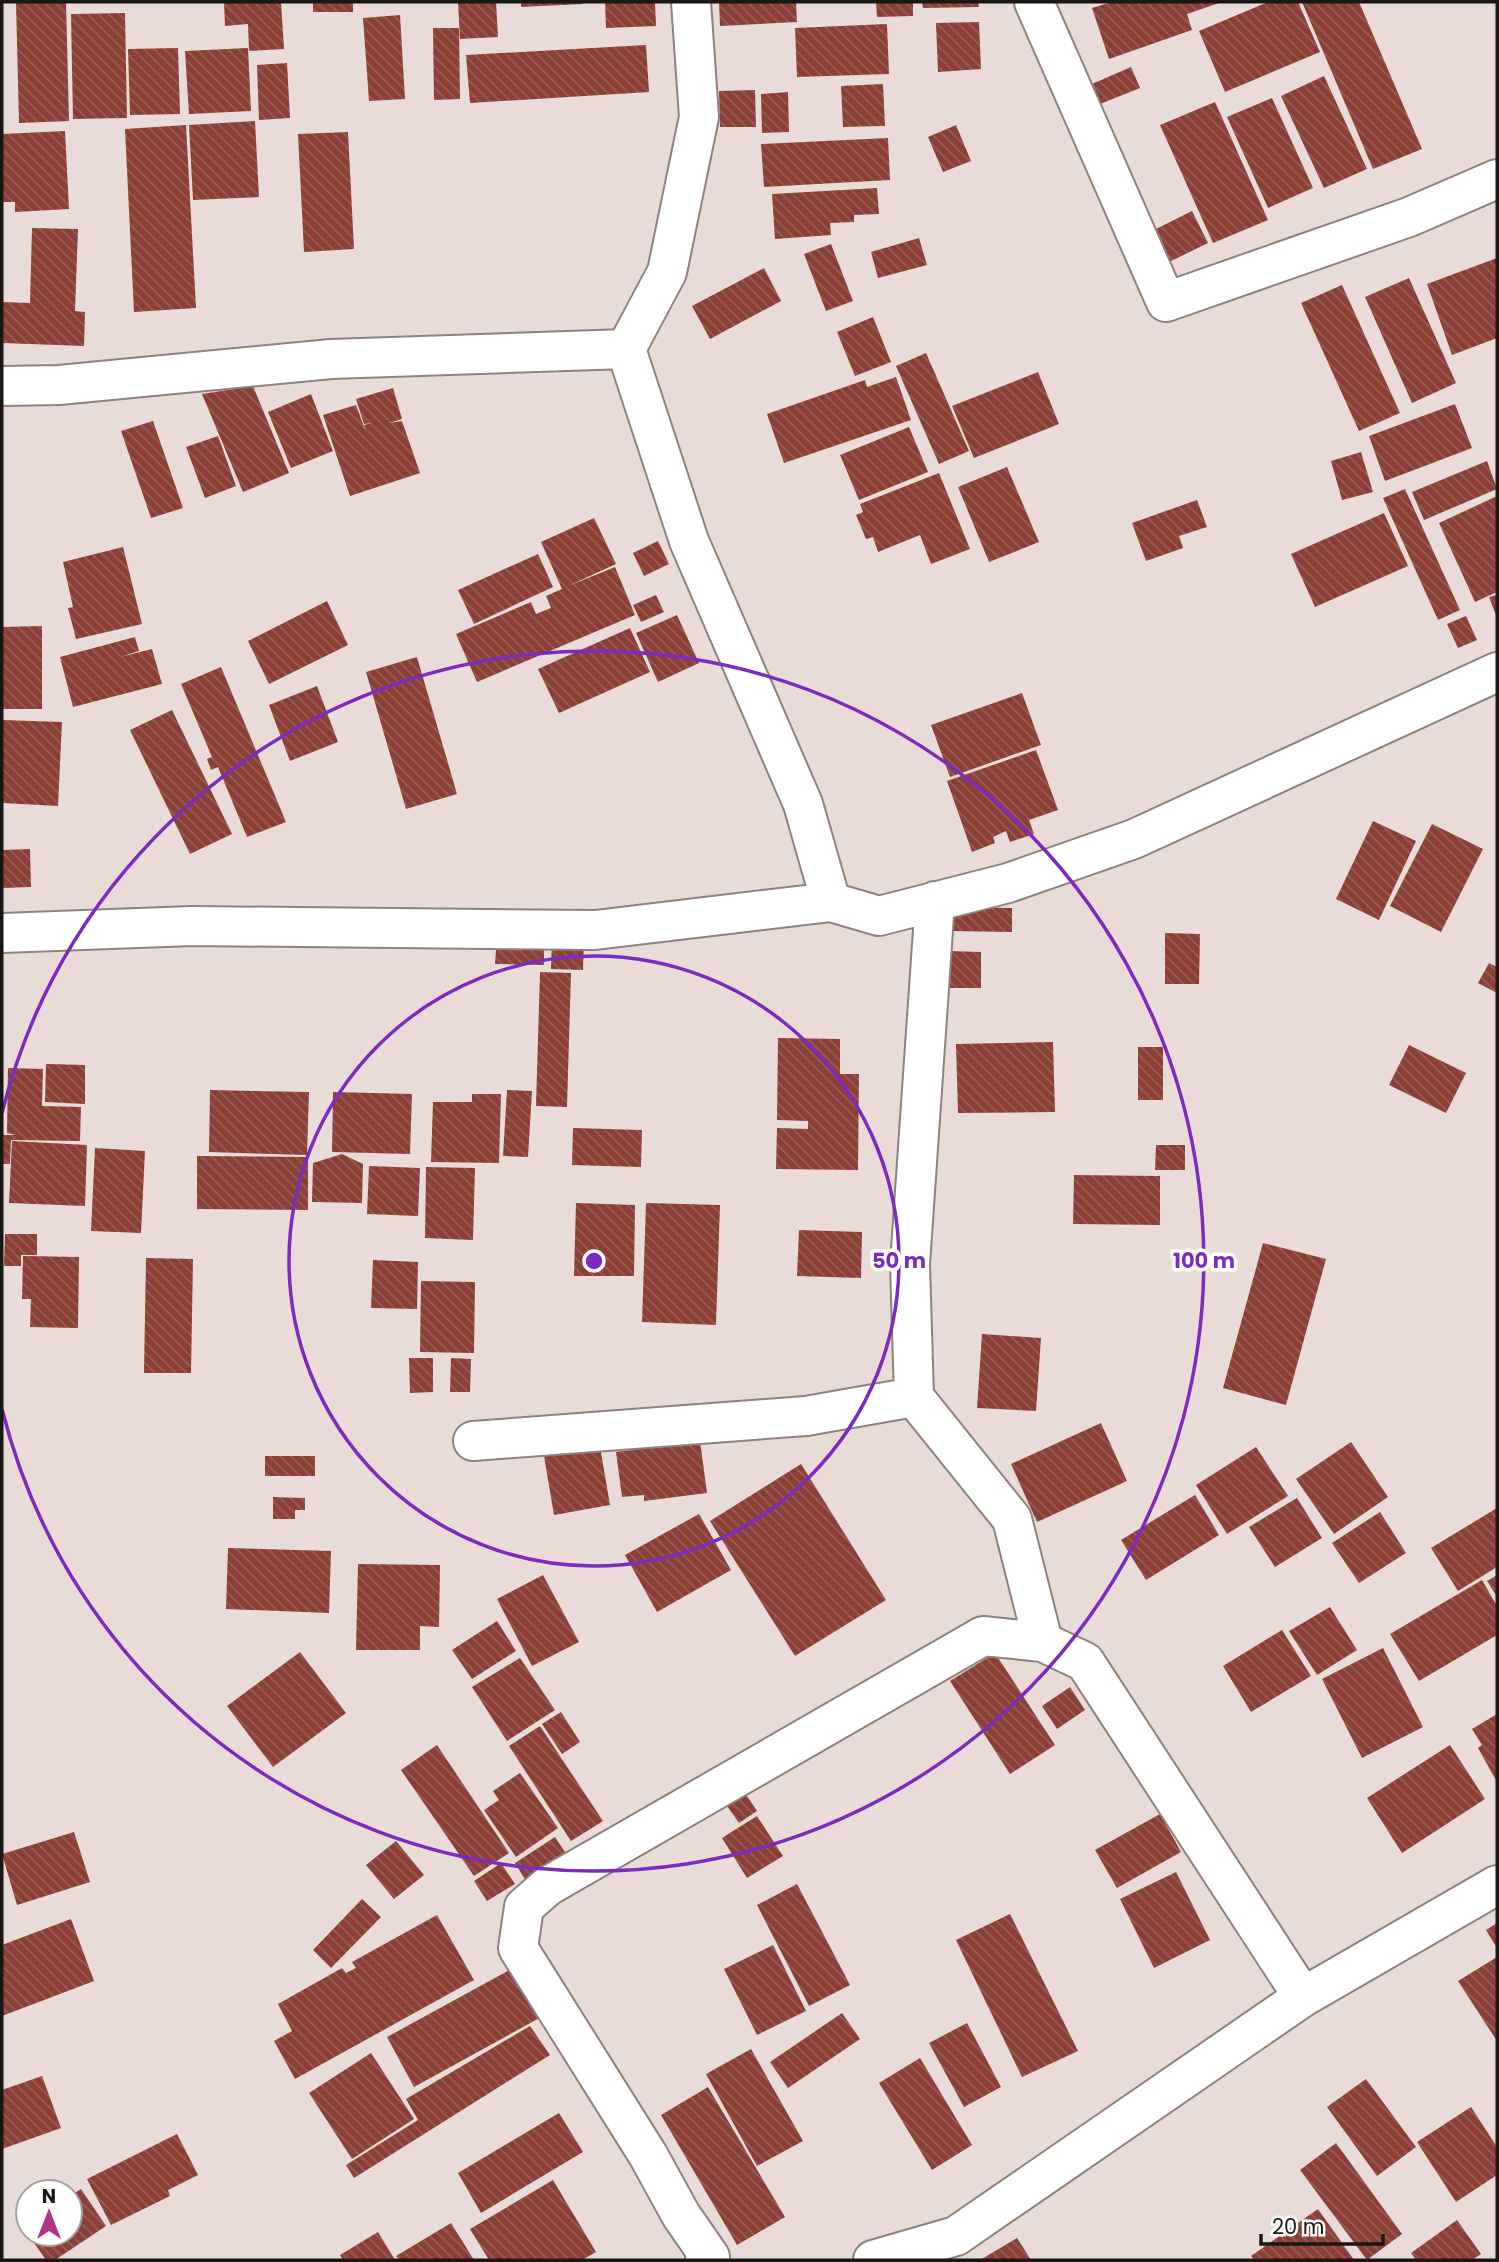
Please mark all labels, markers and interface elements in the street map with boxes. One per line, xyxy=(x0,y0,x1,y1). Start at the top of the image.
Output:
text: 50 m xyxy=(872,1246,926,1275)
text: 100 m xyxy=(1173,1246,1235,1275)
centre of rings xyxy=(582,1249,606,1273)
north arrow xyxy=(14,2178,84,2248)
text: N xyxy=(42,2183,56,2210)
scale bar xyxy=(1261,2202,1384,2246)
text: 20 m xyxy=(1272,2212,1325,2241)

